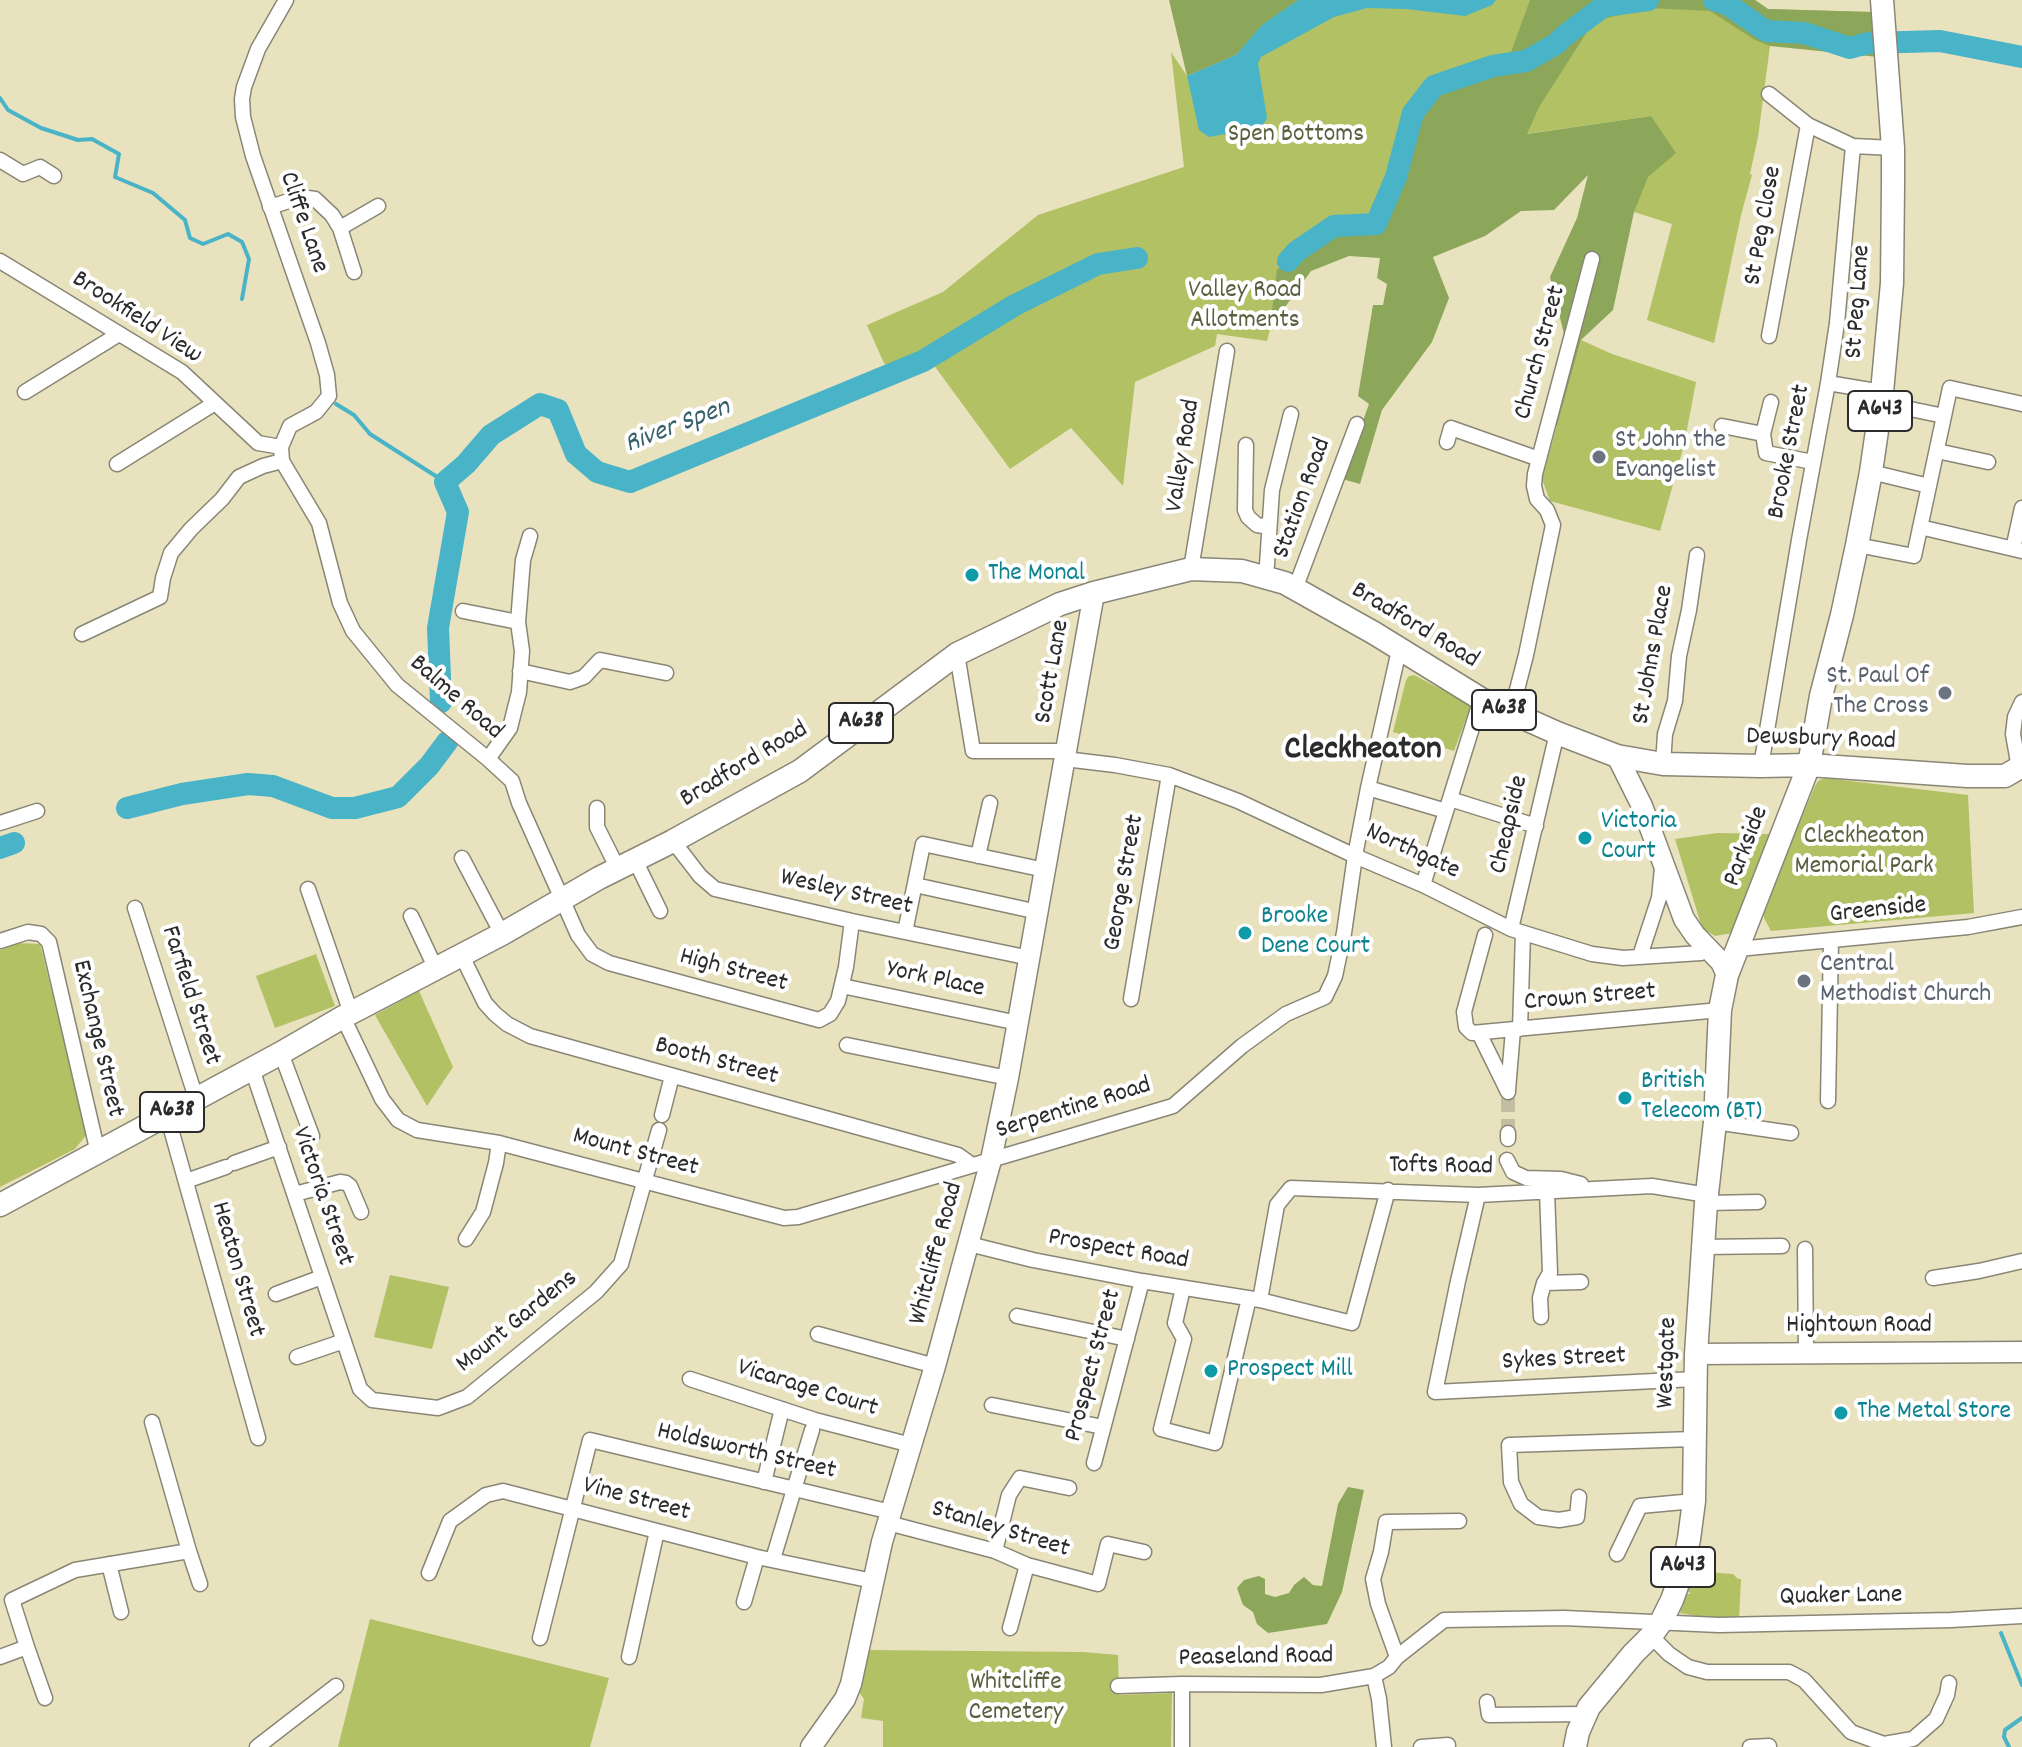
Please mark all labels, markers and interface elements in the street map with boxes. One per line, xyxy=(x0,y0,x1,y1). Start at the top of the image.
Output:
park label: Spen Bottoms xyxy=(1228,120,1364,152)
street label: St Peg Close xyxy=(1739,164,1791,288)
street label: Cliffe Lane xyxy=(270,168,334,278)
street label: St Peg Lane xyxy=(1840,244,1880,360)
street label: Brookfield View xyxy=(65,265,207,373)
park label: Valley Road Allotments xyxy=(1188,276,1302,338)
street label: Church Street xyxy=(1509,283,1575,423)
street label: Brooke Street xyxy=(1763,382,1819,522)
road number: A643 xyxy=(1848,391,1912,431)
water label: River Spen xyxy=(621,393,735,463)
street label: Valley Road xyxy=(1161,397,1209,515)
place label: St John the Evangelist xyxy=(1615,426,1726,488)
street label: Station Road xyxy=(1268,435,1340,563)
marker: St John the Evangelist xyxy=(1590,448,1608,466)
place label: The Monal xyxy=(988,559,1085,591)
marker: The Monal xyxy=(963,566,981,584)
street label: Bradford Road xyxy=(1344,577,1484,677)
street label: St Johns Place xyxy=(1627,583,1683,727)
street label: Scott Lane xyxy=(1030,618,1078,726)
street label: Balme Road xyxy=(402,650,508,748)
place label: St. Paul Of The Cross xyxy=(1826,662,1929,724)
marker: St. Paul Of The Cross xyxy=(1936,684,1954,702)
road number: A638 xyxy=(1472,690,1536,730)
road number: A638 xyxy=(829,703,893,743)
street label: Bradford Road xyxy=(675,716,815,816)
street label: Dewsbury Road xyxy=(1746,723,1896,759)
district label: Cleckheaton xyxy=(1284,732,1442,772)
street label: Cheapside xyxy=(1485,773,1537,877)
street label: Parkside xyxy=(1718,802,1778,892)
place label: Victoria Court xyxy=(1601,807,1676,868)
street label: George Street xyxy=(1099,812,1153,954)
street label: Northgate xyxy=(1360,818,1464,888)
park label: Cleckheaton Memorial Park xyxy=(1794,822,1934,884)
marker: Victoria Court xyxy=(1576,829,1594,847)
street label: Wesley Street xyxy=(777,864,915,924)
street label: Greenside xyxy=(1828,891,1928,933)
place label: Brooke Dene Court xyxy=(1261,902,1370,964)
street label: Farfield Street xyxy=(152,923,226,1069)
marker: Brooke Dene Court xyxy=(1236,924,1254,942)
street label: High Street xyxy=(676,943,790,1001)
place label: Central Methodist Church xyxy=(1820,950,1991,1012)
street label: York Place xyxy=(883,955,987,1007)
street label: Exchange Street xyxy=(63,958,129,1120)
marker: Central Methodist Church xyxy=(1795,972,1813,990)
street label: Crown Street xyxy=(1523,978,1657,1020)
street label: Booth Street xyxy=(651,1032,781,1094)
place label: British Telecom (BT) xyxy=(1641,1067,1762,1128)
street label: Serpentine Road xyxy=(993,1072,1155,1148)
marker: British Telecom (BT) xyxy=(1616,1089,1634,1107)
road number: A638 xyxy=(140,1092,204,1132)
street label: Mount Street xyxy=(569,1122,701,1186)
street label: Victoria Street xyxy=(283,1124,359,1270)
street label: Tofts Road xyxy=(1389,1151,1493,1185)
street label: Whitcliffe Road xyxy=(904,1179,972,1329)
street label: Heaton Street xyxy=(202,1199,270,1341)
street label: Prospect Road xyxy=(1045,1223,1191,1279)
street label: Mount Gardens xyxy=(451,1265,585,1381)
street label: Prospect Street xyxy=(1060,1286,1130,1446)
street label: Hightown Road xyxy=(1786,1311,1932,1343)
street label: Westgate xyxy=(1652,1317,1686,1409)
street label: Sykes Street xyxy=(1501,1342,1627,1380)
street label: Vicarage Court xyxy=(733,1354,881,1426)
place label: Prospect Mill xyxy=(1227,1355,1353,1387)
marker: Prospect Mill xyxy=(1202,1362,1220,1380)
place label: The Metal Store xyxy=(1857,1397,2011,1429)
marker: The Metal Store xyxy=(1832,1404,1850,1422)
street label: Holdsworth Street xyxy=(653,1417,839,1489)
street label: Vine Street xyxy=(579,1472,693,1530)
street label: Stanley Street xyxy=(927,1495,1073,1567)
road number: A643 xyxy=(1651,1547,1715,1587)
street label: Quaker Lane xyxy=(1779,1581,1903,1615)
street label: Peaseland Road xyxy=(1178,1642,1334,1676)
park label: Whitcliffe Cemetery xyxy=(969,1668,1063,1730)

